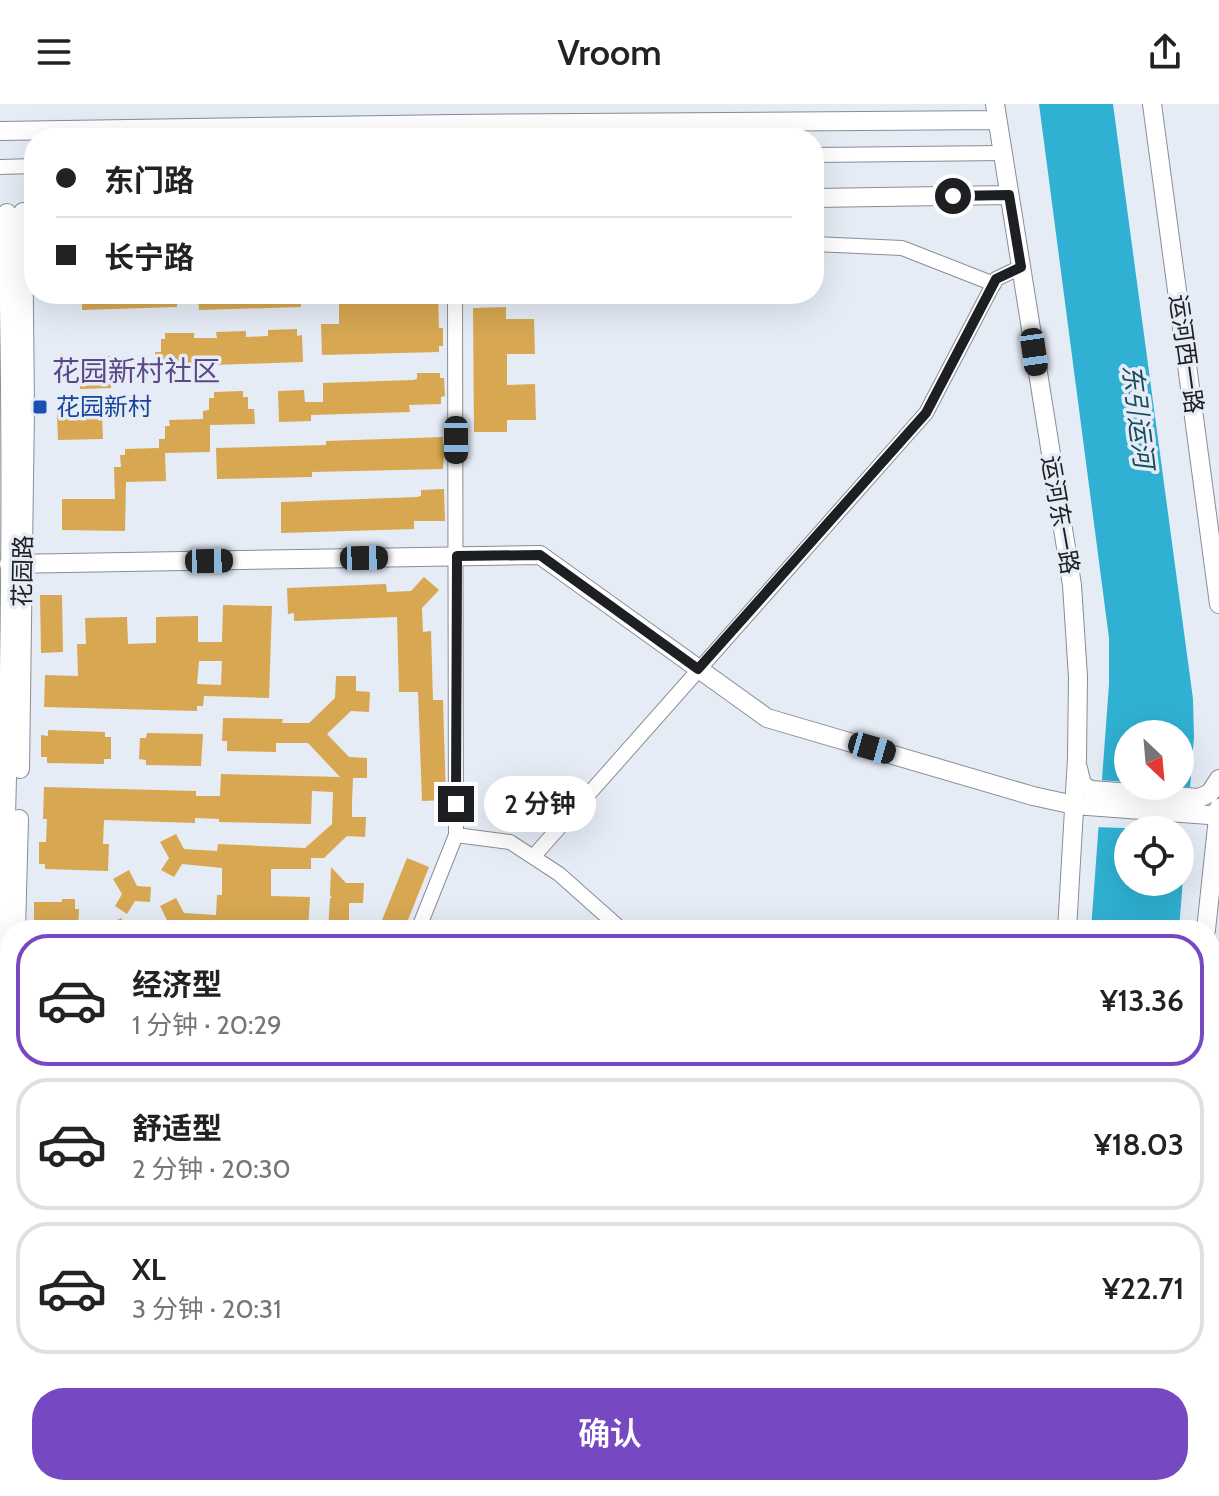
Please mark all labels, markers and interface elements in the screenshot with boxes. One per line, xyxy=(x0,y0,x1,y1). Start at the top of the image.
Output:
icon: menu xyxy=(32,30,76,74)
text: Vroom xyxy=(557,30,662,74)
icon: share xyxy=(1143,30,1187,74)
text: 东门路 xyxy=(104,162,194,199)
route start xyxy=(935,178,971,214)
text: 长宁路 xyxy=(104,239,194,276)
street label: 运河西一路 xyxy=(1164,292,1209,415)
car xyxy=(1019,327,1049,377)
district label: 花园新村社区 xyxy=(52,354,220,388)
water label: 东引运河 xyxy=(1116,362,1161,475)
place label: 花园新村 xyxy=(56,392,152,421)
marker: 花园新村 xyxy=(31,398,49,416)
car xyxy=(444,416,468,464)
street label: 运河东一路 xyxy=(1036,453,1085,577)
street label: 花园路 xyxy=(7,535,38,607)
car xyxy=(340,546,388,570)
car xyxy=(185,549,233,573)
north arrow xyxy=(1114,720,1194,800)
map controls xyxy=(1114,720,1194,896)
car xyxy=(846,730,898,766)
callout: 2 分钟 xyxy=(484,776,596,832)
route end xyxy=(438,786,474,822)
text: 2 分钟 xyxy=(504,788,576,820)
button: locate xyxy=(1114,816,1194,896)
icon: car xyxy=(36,964,108,1036)
text: 经济型 xyxy=(132,966,222,1003)
text: ¥13.36 xyxy=(1100,982,1184,1019)
text: 1 分钟 · 20:29 xyxy=(132,1009,282,1041)
icon: car xyxy=(36,1108,108,1180)
text: 舒适型 xyxy=(132,1110,222,1147)
text: ¥18.03 xyxy=(1094,1126,1184,1163)
text: 2 分钟 · 20:30 xyxy=(132,1153,291,1185)
text: XL xyxy=(132,1251,166,1288)
icon: car xyxy=(36,1252,108,1324)
text: ¥22.71 xyxy=(1102,1270,1184,1307)
text: 3 分钟 · 20:31 xyxy=(132,1293,282,1325)
button: 确认 xyxy=(32,1388,1188,1480)

